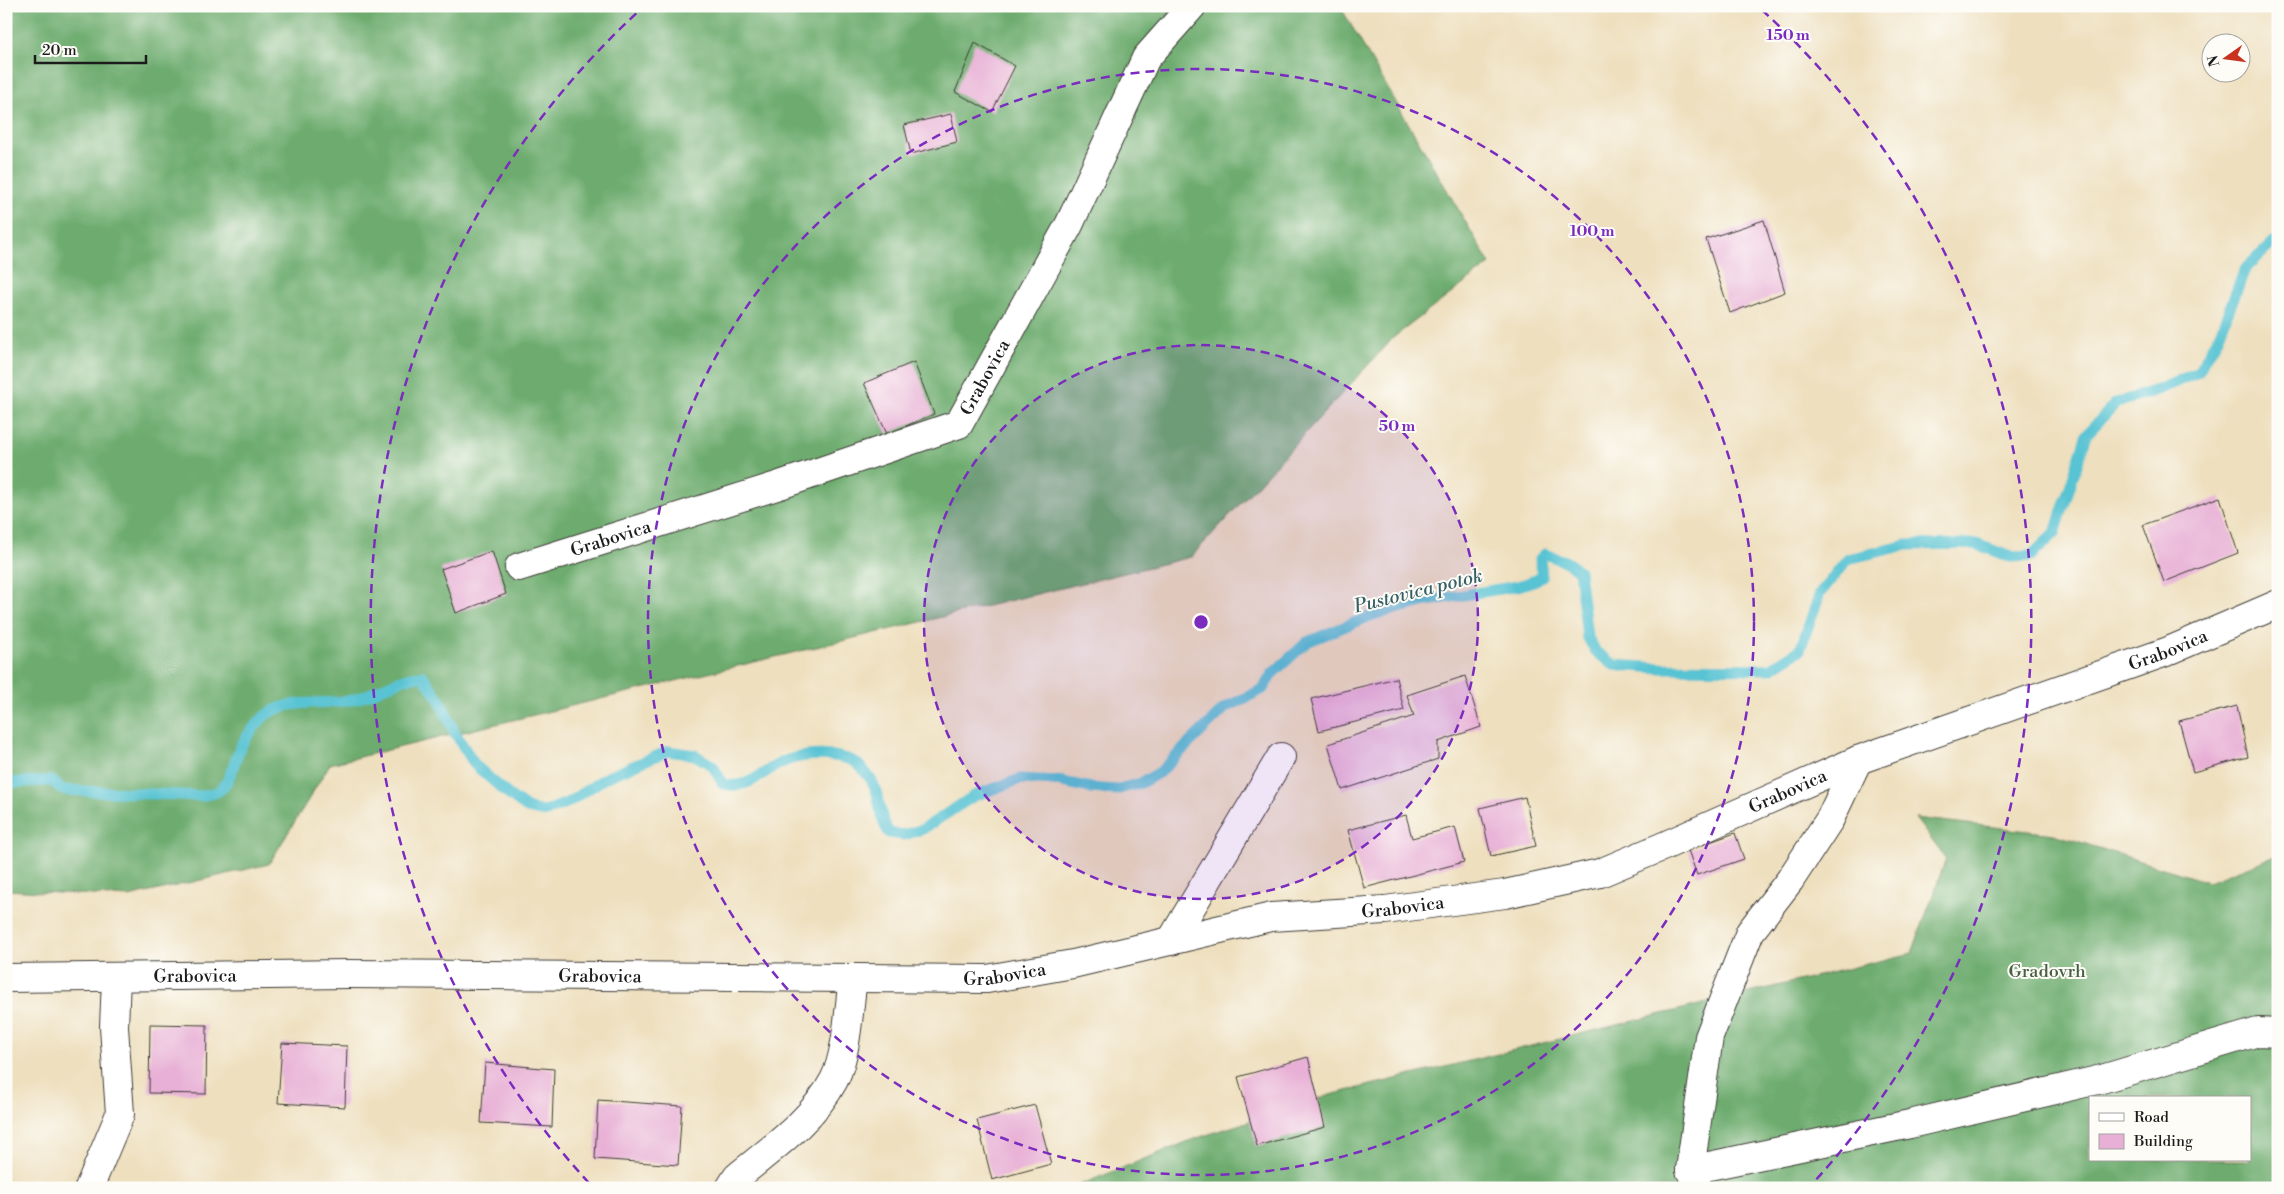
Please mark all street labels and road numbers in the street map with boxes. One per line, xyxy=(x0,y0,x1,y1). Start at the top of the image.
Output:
street label: Grabovica xyxy=(955,335,1016,420)
street label: Grabovica xyxy=(568,515,655,562)
street label: Grabovica xyxy=(2125,624,2212,676)
street label: Grabovica xyxy=(1745,764,1831,819)
street label: Grabovica xyxy=(1361,891,1447,923)
street label: Grabovica xyxy=(963,958,1049,991)
street label: Grabovica xyxy=(153,964,238,988)
street label: Grabovica xyxy=(558,965,643,988)

